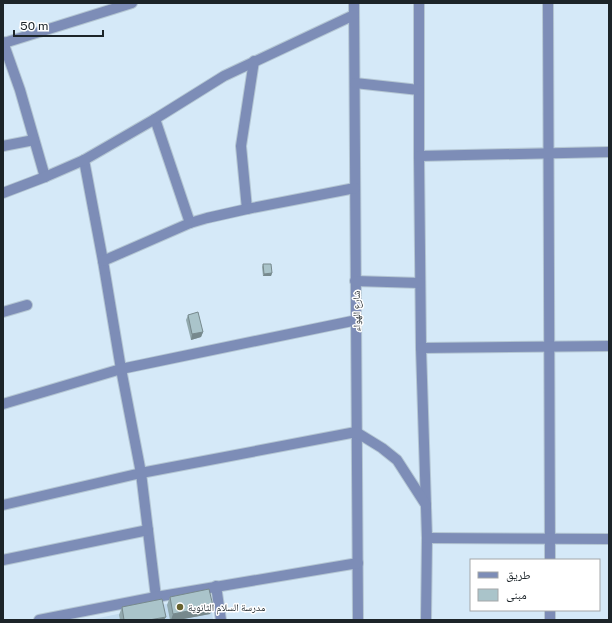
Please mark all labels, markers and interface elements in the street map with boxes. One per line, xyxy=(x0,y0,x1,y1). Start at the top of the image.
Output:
scale bar xyxy=(14,12,103,38)
text: 50 m xyxy=(20,19,48,33)
street label: شارع الهواء xyxy=(350,290,363,332)
legend xyxy=(470,559,600,611)
text: طريق xyxy=(506,568,531,582)
text: مبنى xyxy=(506,588,527,602)
place label: مدرسة السلام الثانوية xyxy=(188,601,266,615)
marker: مدرسة السلام الثانوية xyxy=(175,602,185,612)

